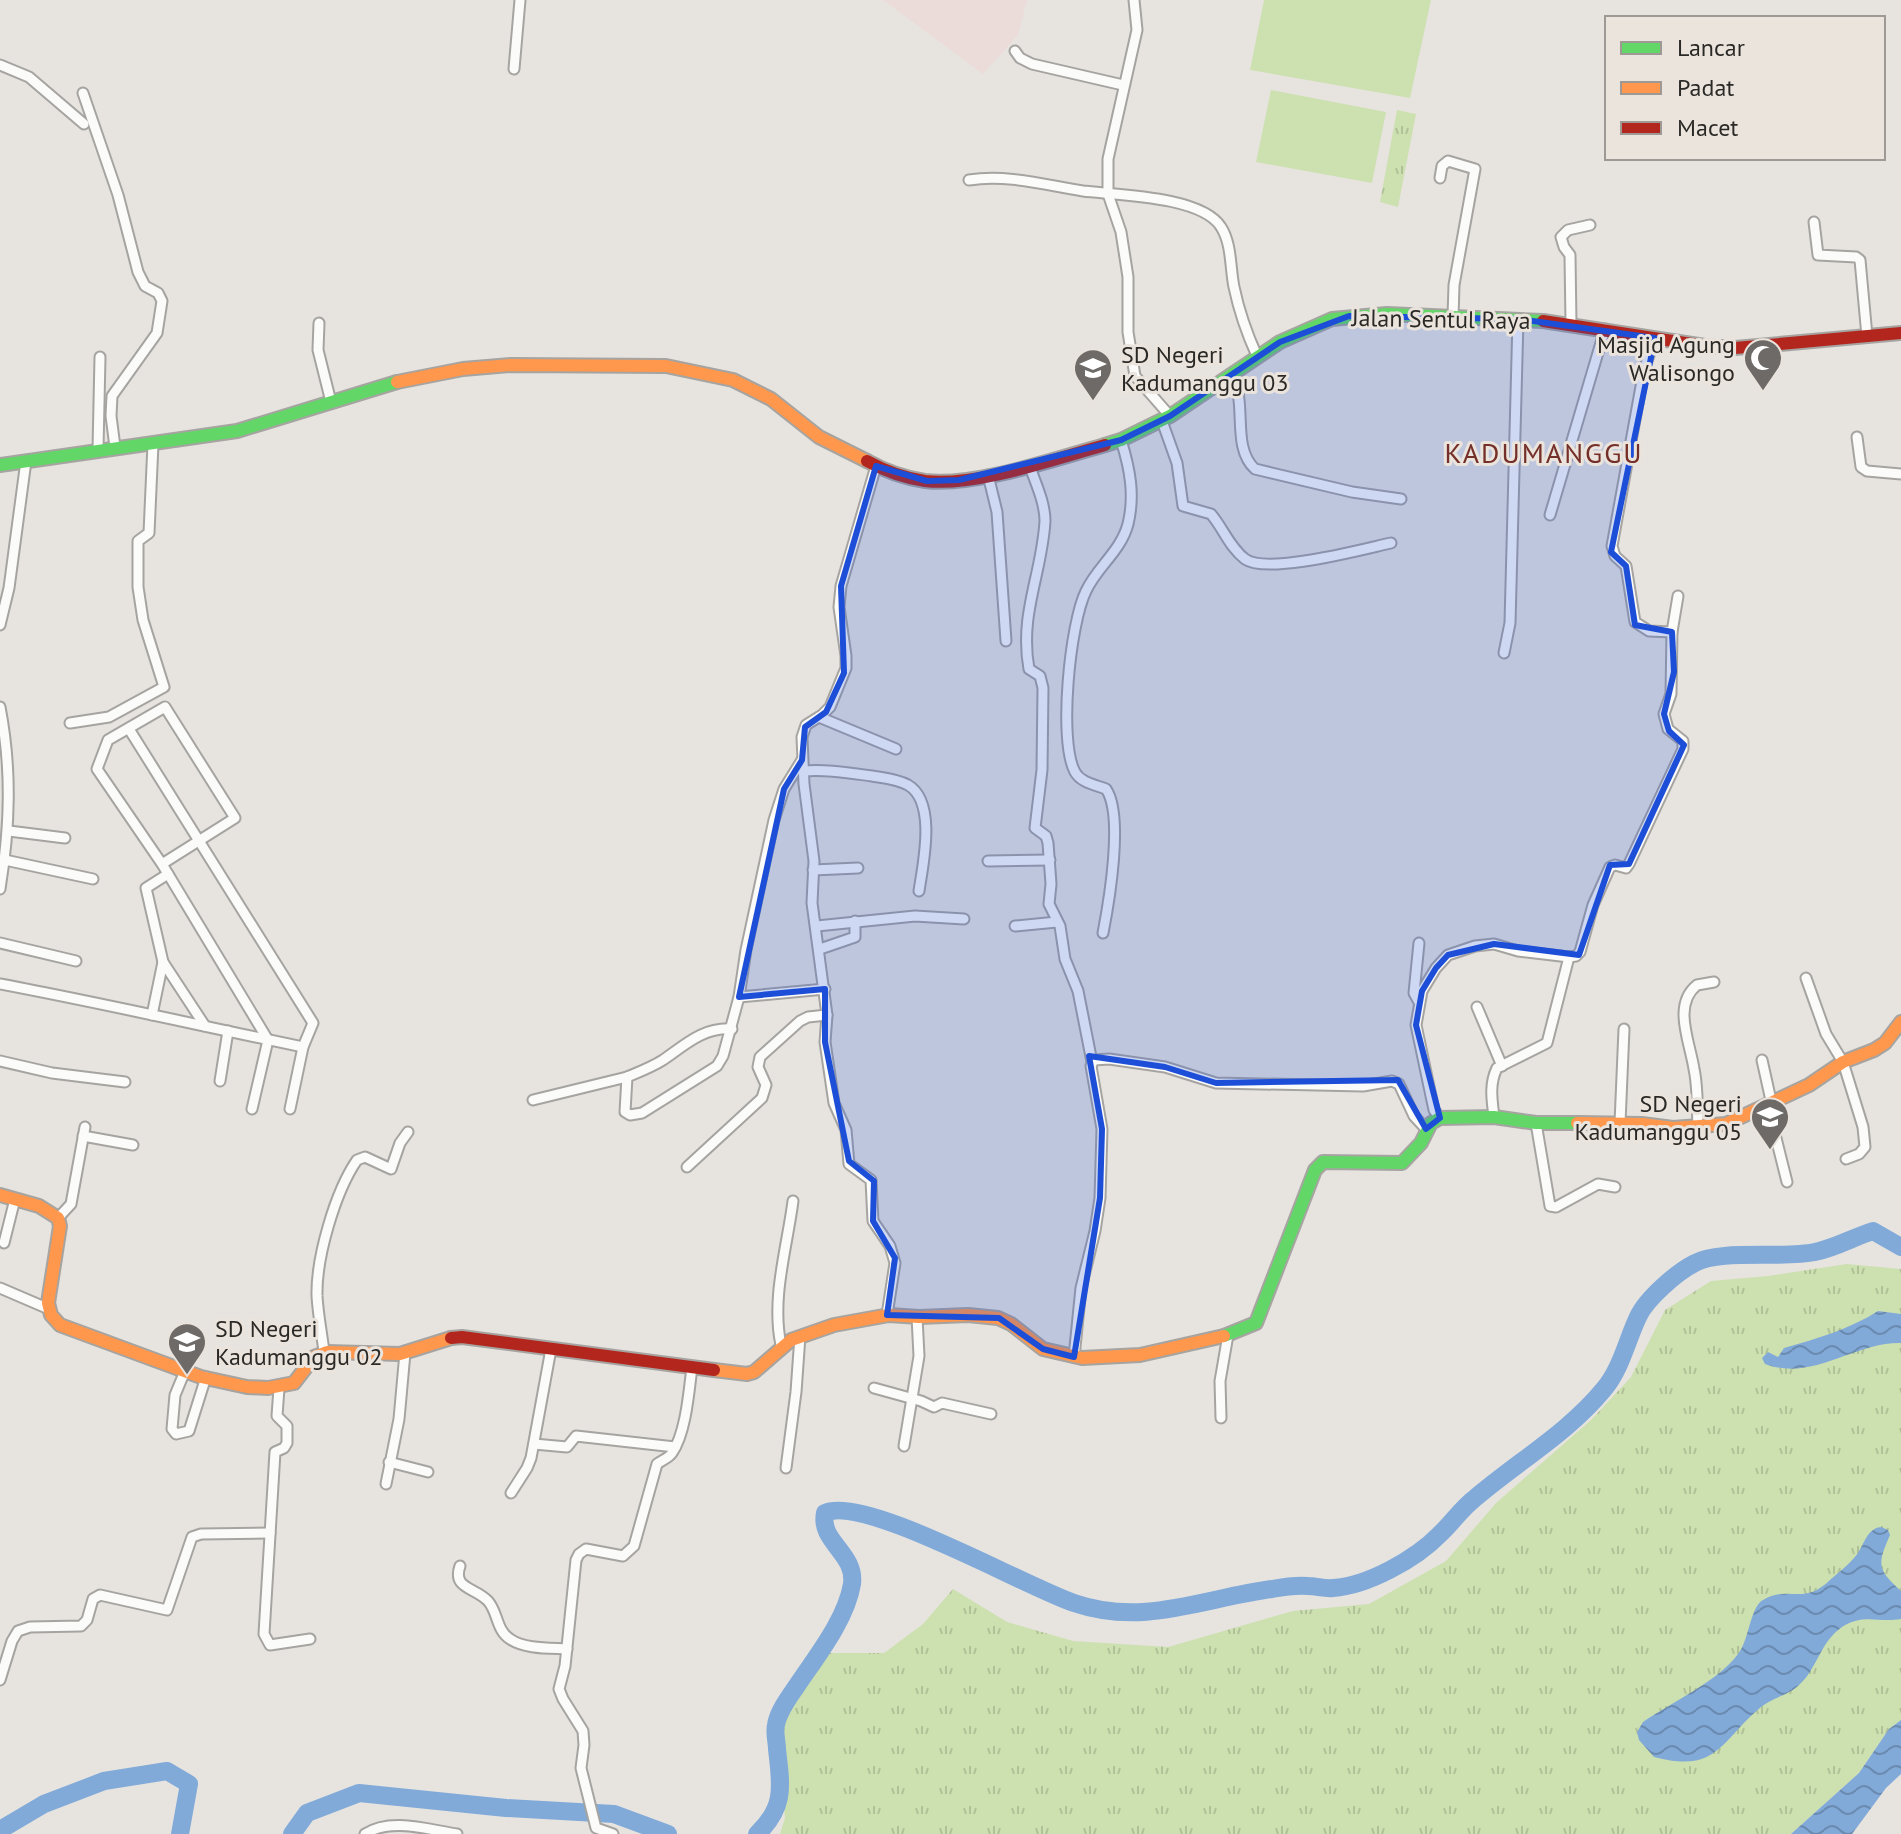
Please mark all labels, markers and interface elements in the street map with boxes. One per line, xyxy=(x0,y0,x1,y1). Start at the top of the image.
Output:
legend xyxy=(1605,16,1885,160)
text: Lancar xyxy=(1677,32,1745,63)
text: Padat xyxy=(1677,72,1734,103)
text: Macet xyxy=(1677,112,1739,143)
street label: Jalan Sentul Raya xyxy=(1350,302,1531,336)
place label: Masjid Agung Walisongo xyxy=(1597,329,1735,388)
mosque icon: Masjid Agung Walisongo xyxy=(1742,337,1784,392)
place label: SD Negeri Kadumanggu 03 xyxy=(1121,339,1289,398)
school or university icon: SD Negeri Kadumanggu 03 xyxy=(1072,347,1114,402)
district label: KADUMANGGU xyxy=(1444,434,1644,471)
place label: SD Negeri Kadumanggu 05 xyxy=(1574,1088,1742,1147)
school or university icon: SD Negeri Kadumanggu 05 xyxy=(1749,1096,1791,1151)
place label: SD Negeri Kadumanggu 02 xyxy=(215,1313,383,1372)
school or university icon: SD Negeri Kadumanggu 02 xyxy=(166,1321,208,1376)

